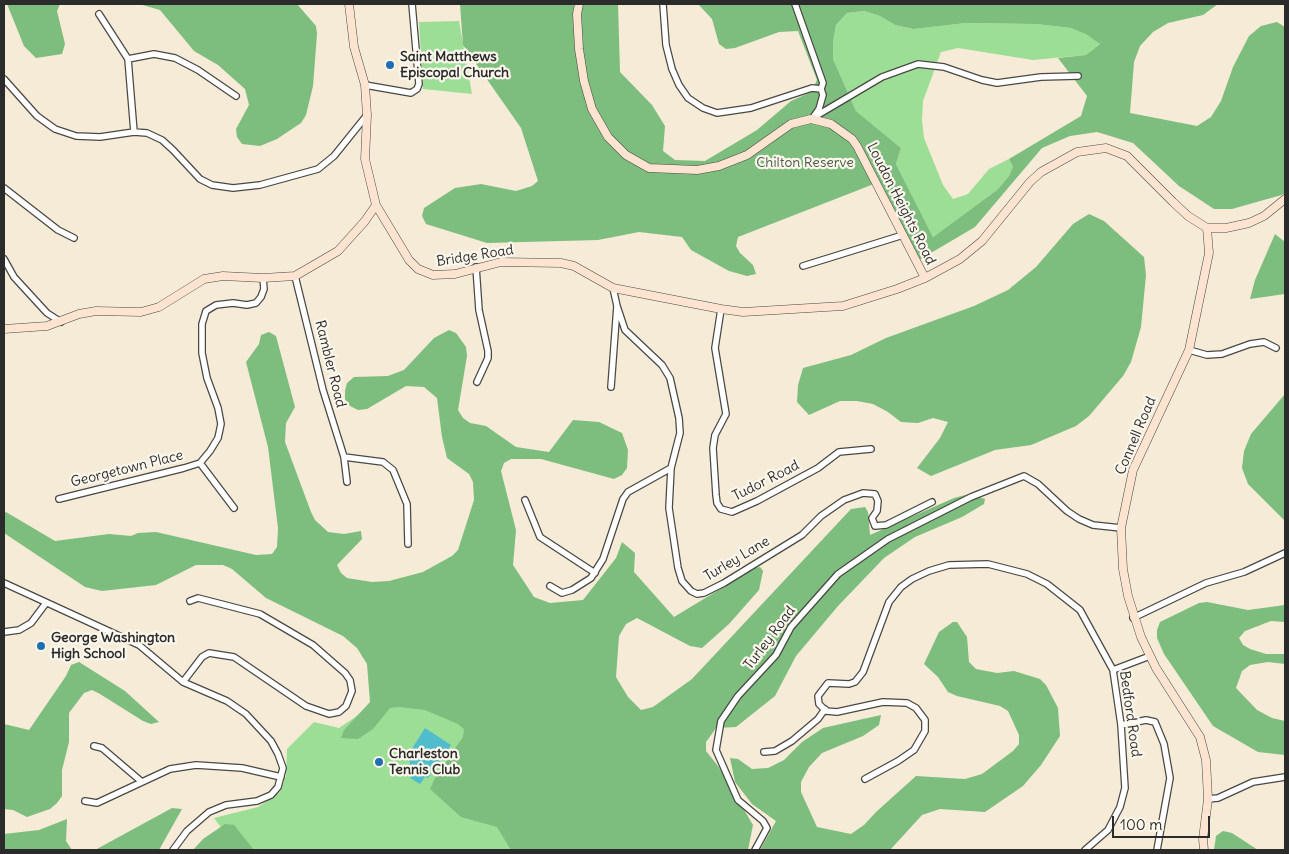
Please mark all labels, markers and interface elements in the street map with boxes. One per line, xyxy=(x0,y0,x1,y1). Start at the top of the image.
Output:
place label: Saint Matthews Episcopal Church xyxy=(400,49,509,82)
marker: Saint Matthews Episcopal Church xyxy=(384,59,396,71)
street label: Loudon Heights Road xyxy=(863,140,939,268)
park label: Chilton Reserve xyxy=(756,155,854,171)
street label: Bridge Road xyxy=(435,242,515,270)
street label: Rambler Road xyxy=(311,319,349,409)
street label: Connell Road xyxy=(1112,394,1160,478)
street label: Georgetown Place xyxy=(69,447,185,491)
street label: Tudor Road xyxy=(730,457,802,505)
street label: Turley Lane xyxy=(701,533,773,585)
street label: Turley Road xyxy=(741,603,799,673)
place label: George Washington High School xyxy=(51,630,175,662)
marker: George Washington High School xyxy=(35,640,47,652)
street label: Bedford Road xyxy=(1116,670,1144,758)
place label: Charleston Tennis Club xyxy=(389,746,460,779)
marker: Charleston Tennis Club xyxy=(373,756,385,768)
scale bar xyxy=(1114,806,1212,838)
text: 100 m xyxy=(1120,815,1162,834)

